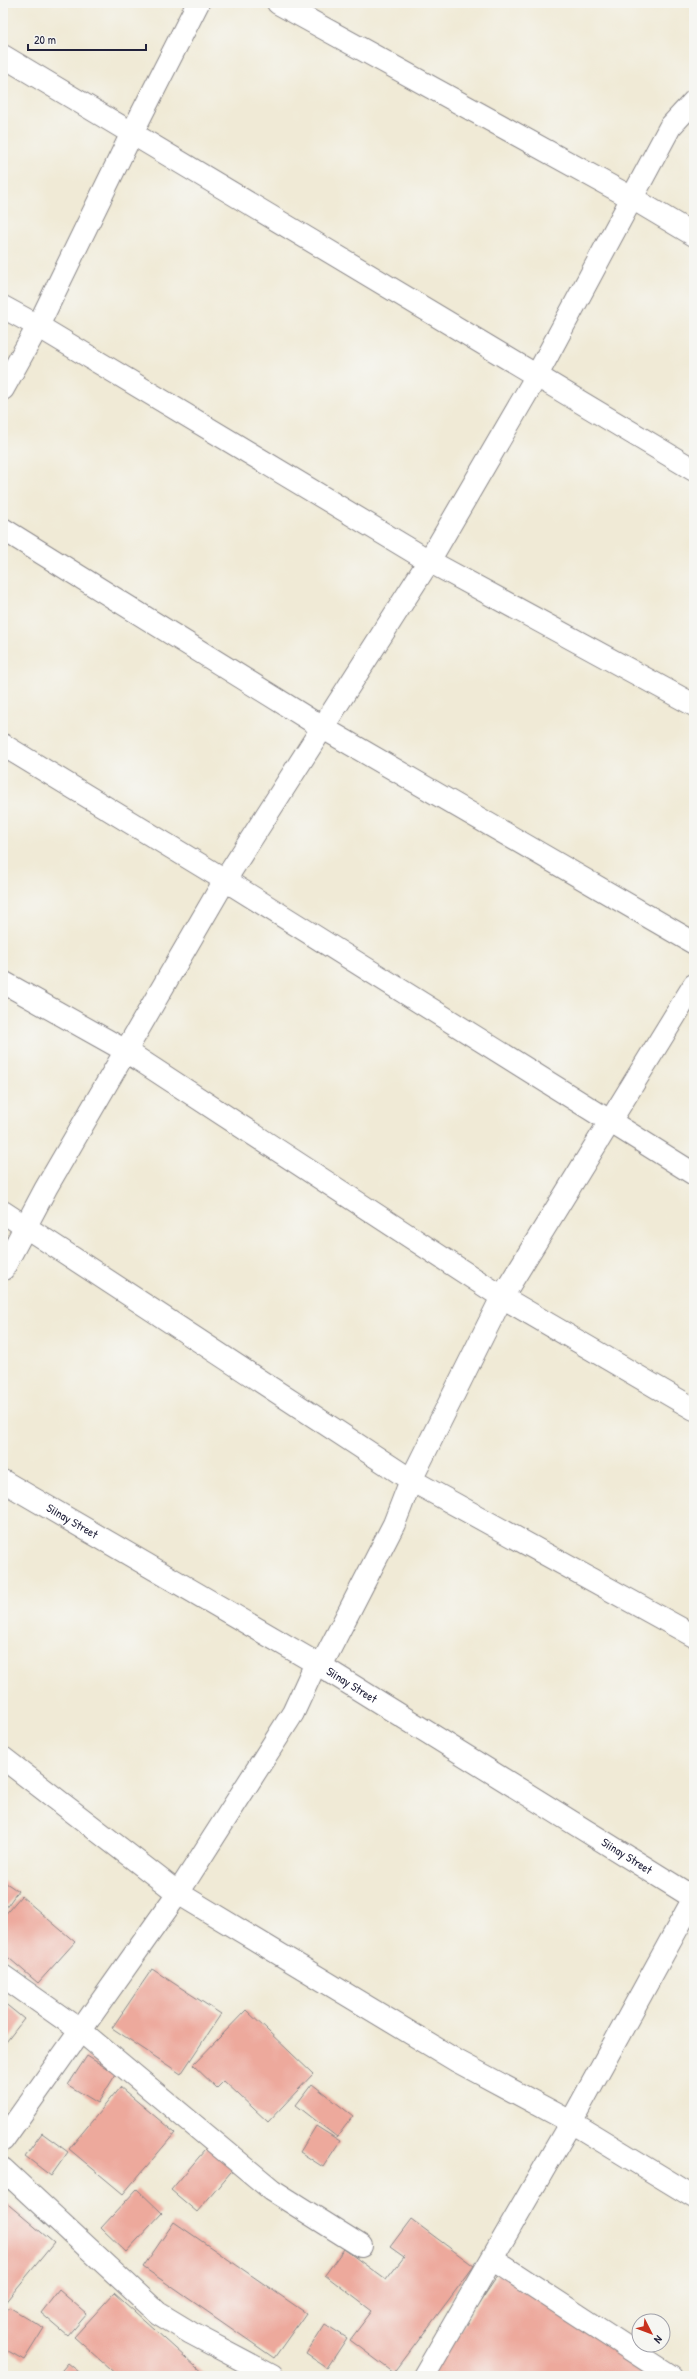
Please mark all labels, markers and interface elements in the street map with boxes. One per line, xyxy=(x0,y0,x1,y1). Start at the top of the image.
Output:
scale bar xyxy=(28,26,146,52)
text: 20 m xyxy=(34,31,56,48)
street label: Siinay Street xyxy=(44,1499,102,1543)
street label: Siinay Street xyxy=(323,1662,381,1707)
street label: Siinay Street xyxy=(598,1834,656,1878)
north arrow xyxy=(631,2313,671,2353)
text: N xyxy=(651,2333,666,2347)

